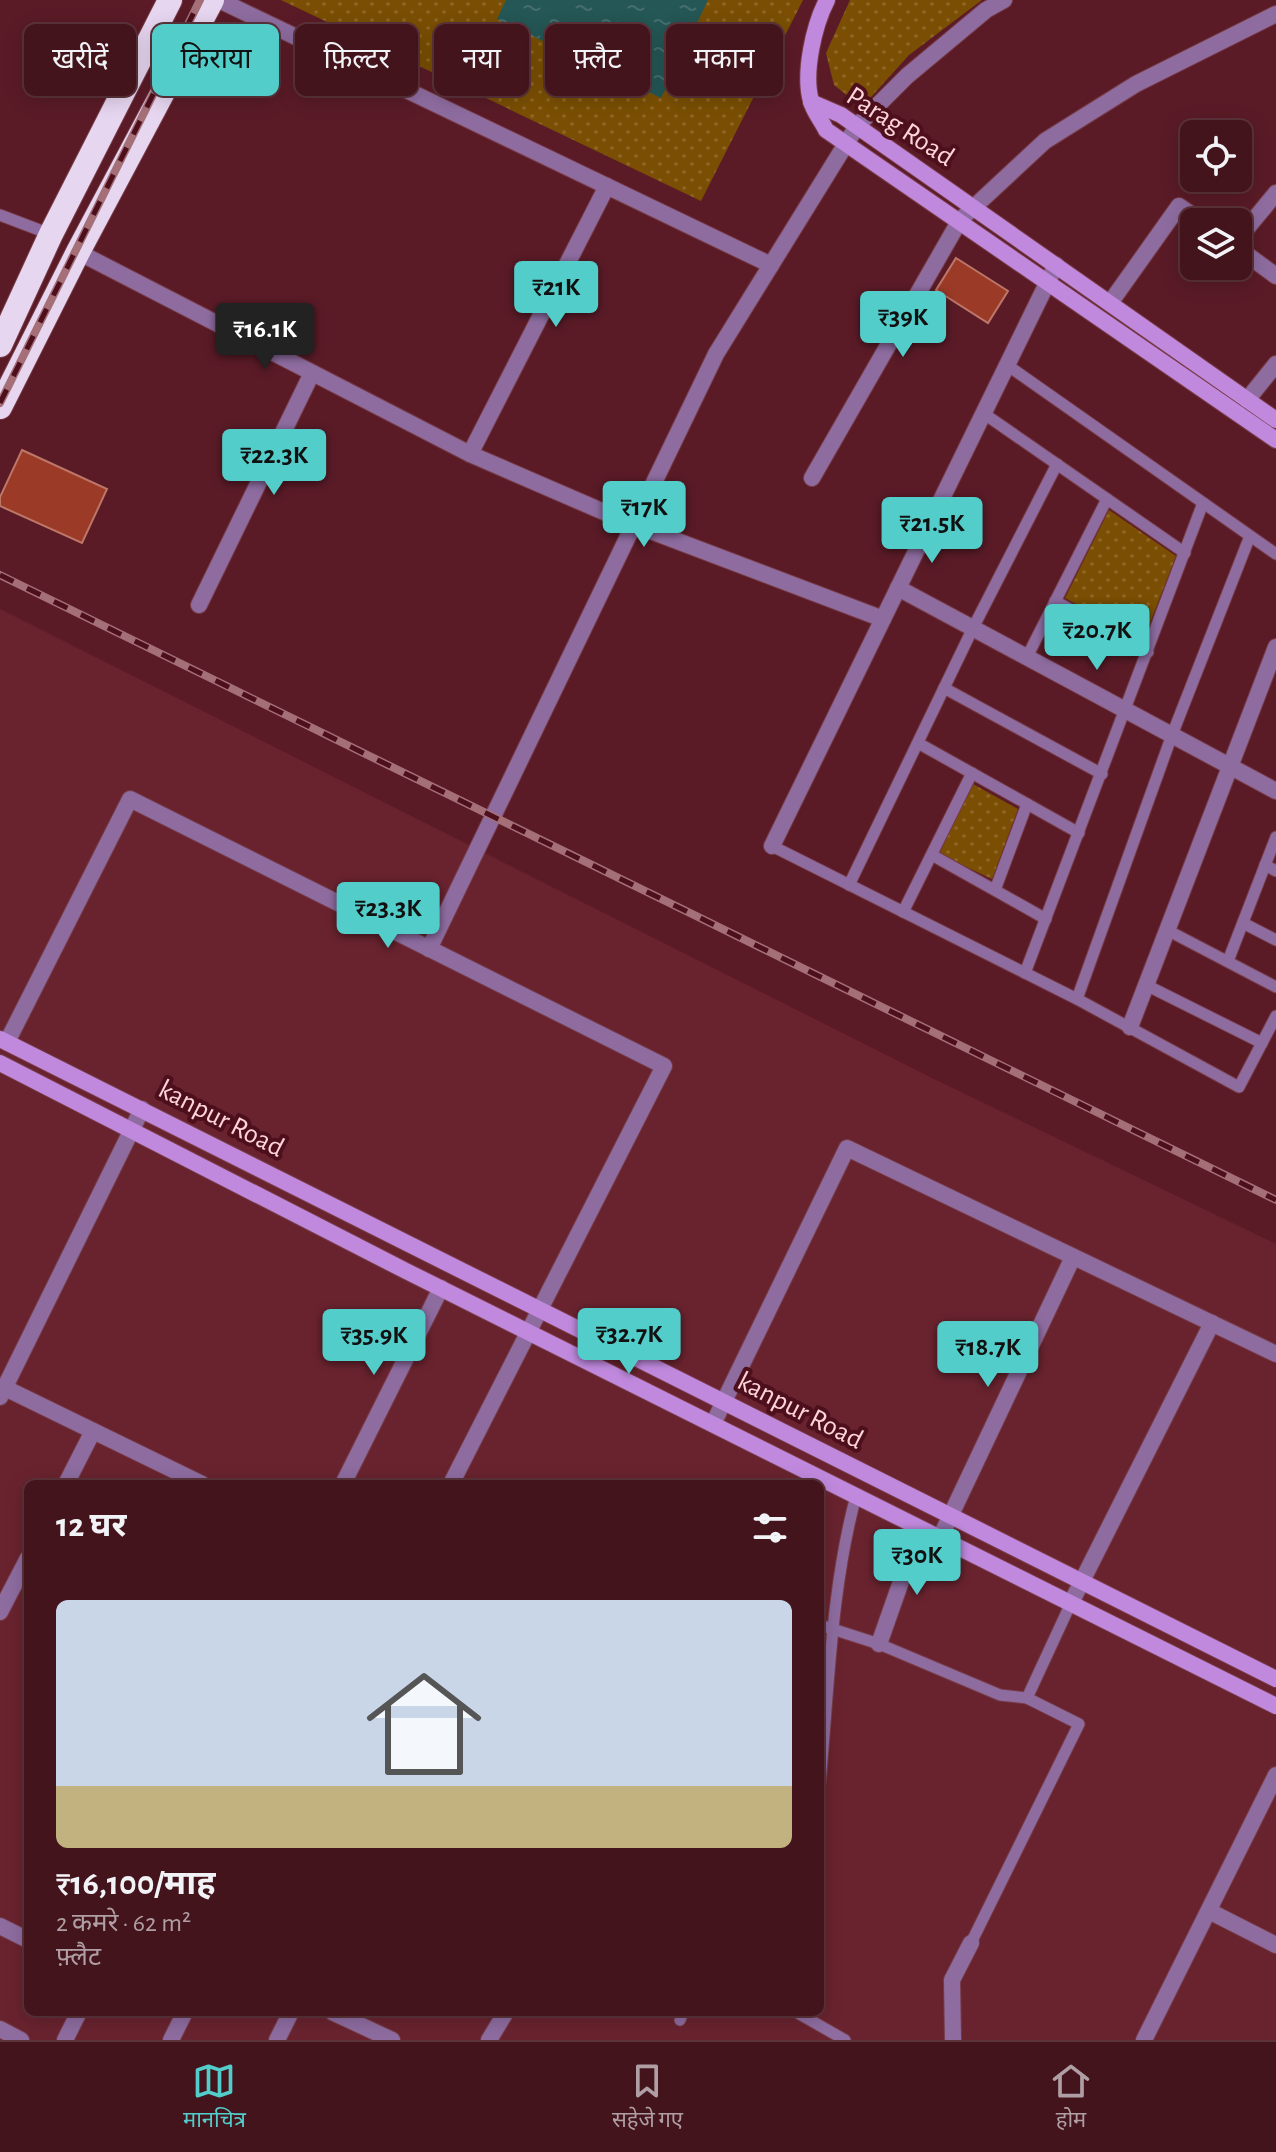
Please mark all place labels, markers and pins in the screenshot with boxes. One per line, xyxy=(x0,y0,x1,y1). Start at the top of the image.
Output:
pin: ₹21K xyxy=(509,261,603,329)
pin: ₹39K xyxy=(856,291,950,359)
pin: ₹16.1K xyxy=(200,303,330,371)
pin: ₹22.3K xyxy=(209,429,339,497)
pin: ₹17K xyxy=(597,481,691,549)
pin: ₹21.5K xyxy=(867,497,997,565)
pin: ₹20.7K xyxy=(1032,604,1162,672)
pin: ₹23.3K xyxy=(323,882,453,950)
pin: ₹32.7K xyxy=(564,1308,694,1376)
pin: ₹35.9K xyxy=(309,1309,439,1377)
pin: ₹18.7K xyxy=(923,1321,1053,1389)
pin: ₹30K xyxy=(870,1529,964,1597)

